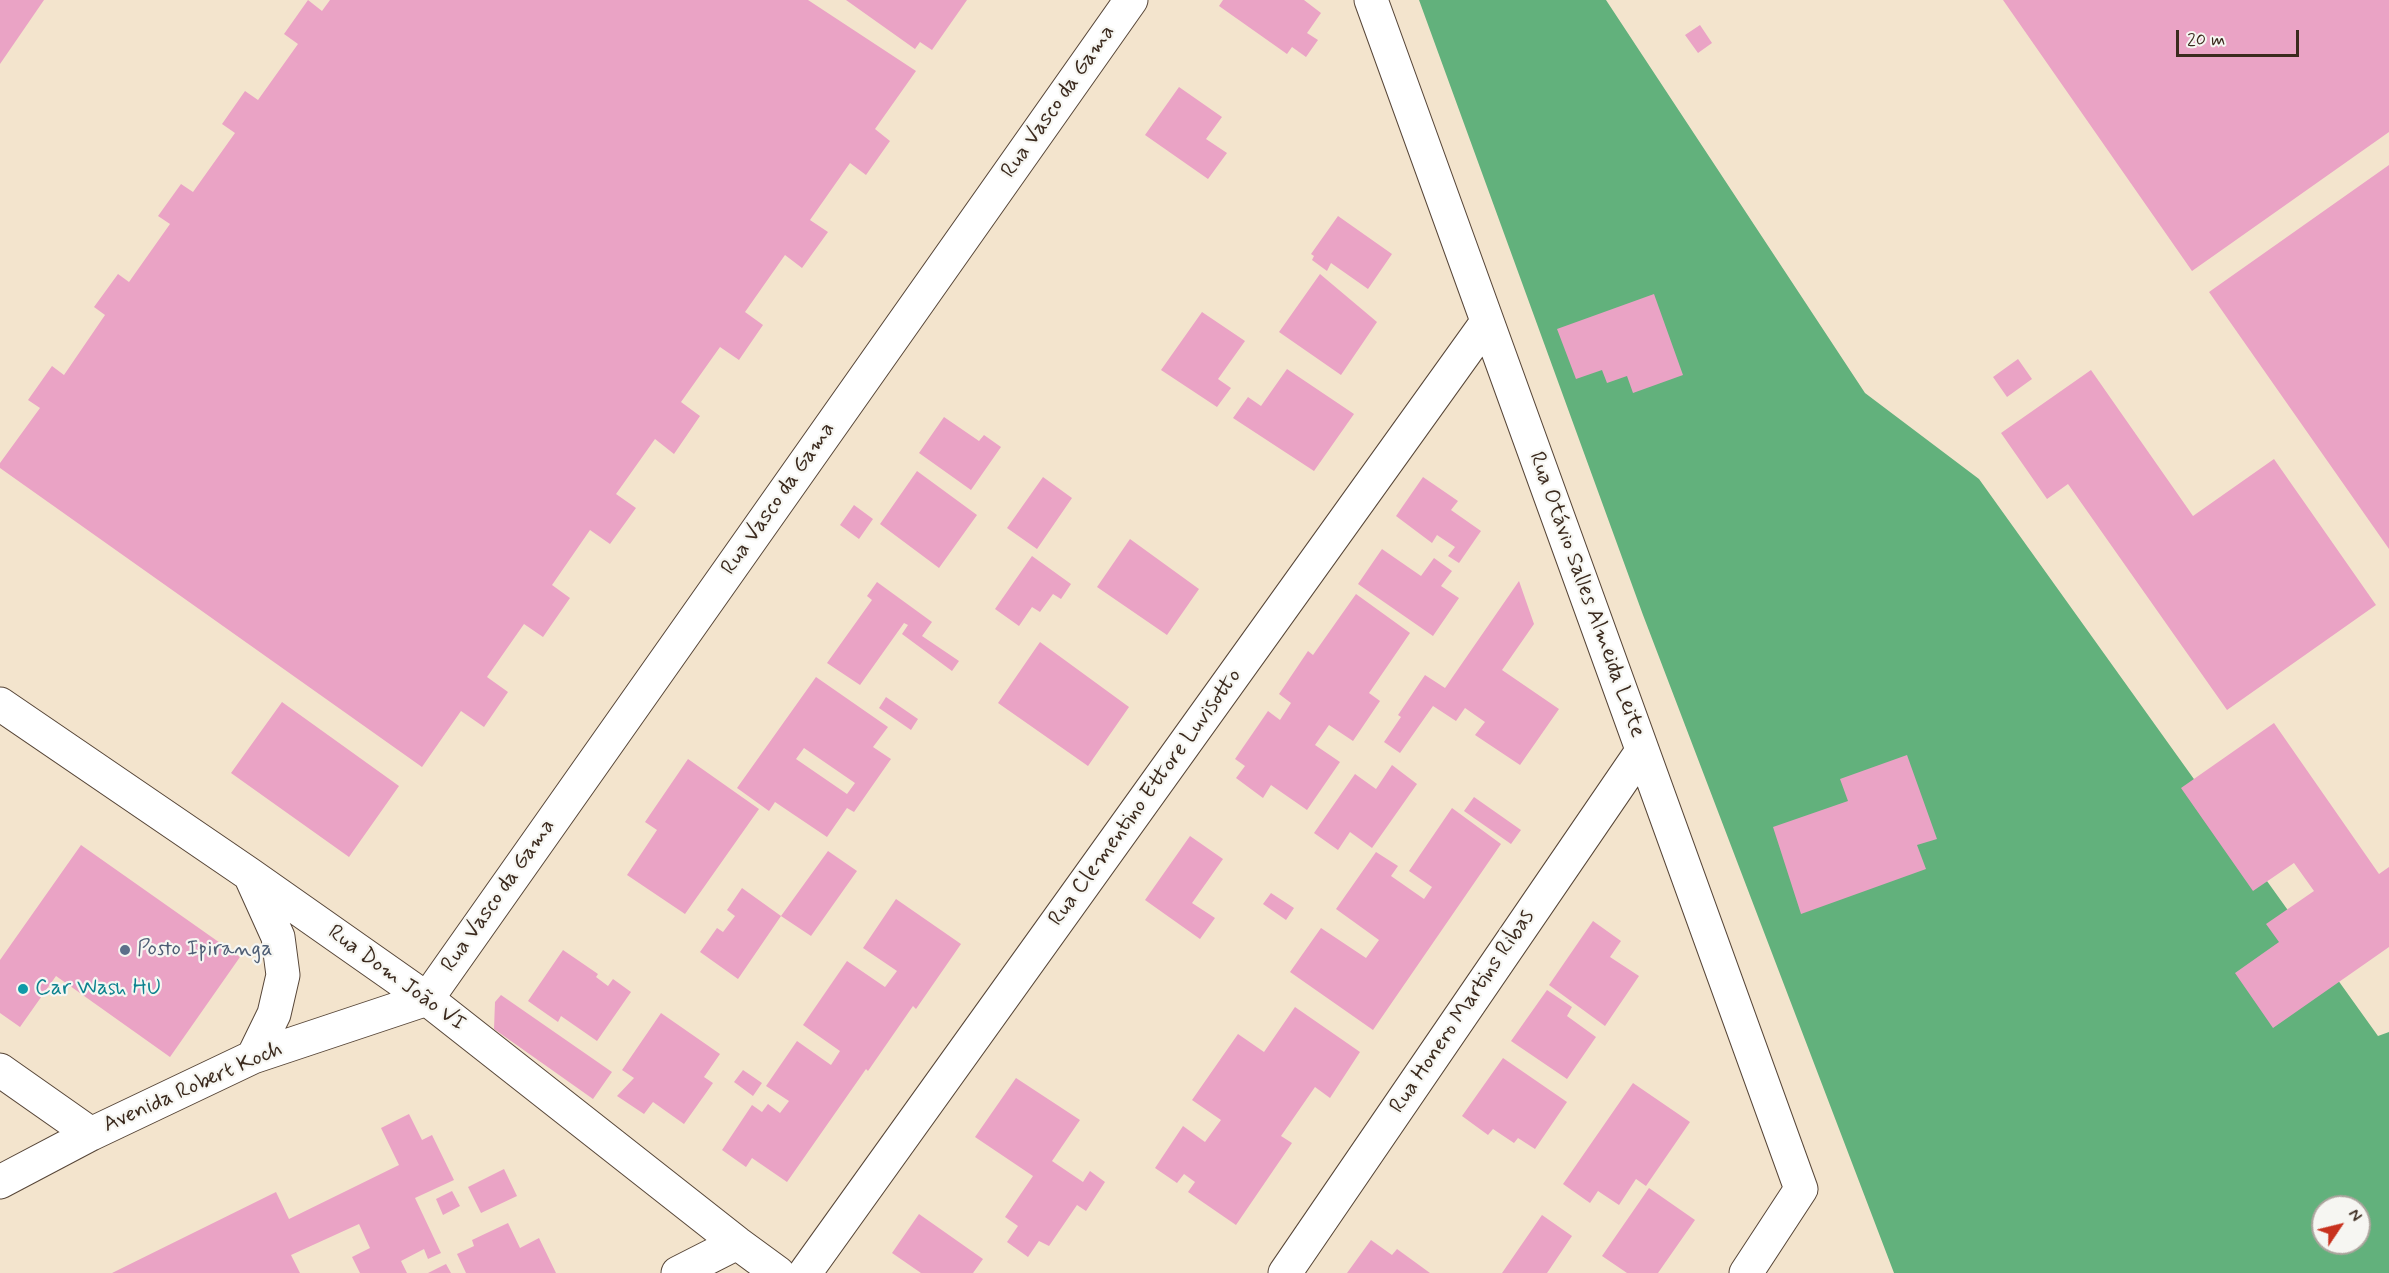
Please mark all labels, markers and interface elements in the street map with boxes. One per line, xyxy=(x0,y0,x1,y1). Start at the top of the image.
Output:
scale bar xyxy=(2179,18,2302,56)
street label: Rua Vasco da Gama xyxy=(996,20,1122,184)
text: 20 m xyxy=(2187,28,2225,52)
street label: Rua Vasco da Gama xyxy=(716,417,842,581)
street label: Rua Otávio Salles Almeida Leite xyxy=(1522,449,1650,741)
street label: Rua Clementino Ettore Luvisotto xyxy=(1044,664,1248,932)
street label: Rua Vasco da Gama xyxy=(436,814,562,978)
street label: Rua Honero Martins Ribas xyxy=(1385,905,1541,1119)
street label: Rua Dom João VI xyxy=(322,920,470,1038)
place label: Posto Ipiranga xyxy=(137,937,272,963)
marker: Posto Ipiranga xyxy=(118,943,132,957)
place label: Car Wash HU xyxy=(35,976,161,1002)
marker: Car Wash HU xyxy=(16,982,30,996)
street label: Avenida Robert Koch xyxy=(99,1037,287,1139)
north arrow xyxy=(2311,1195,2371,1255)
text: N xyxy=(2343,1205,2366,1226)

